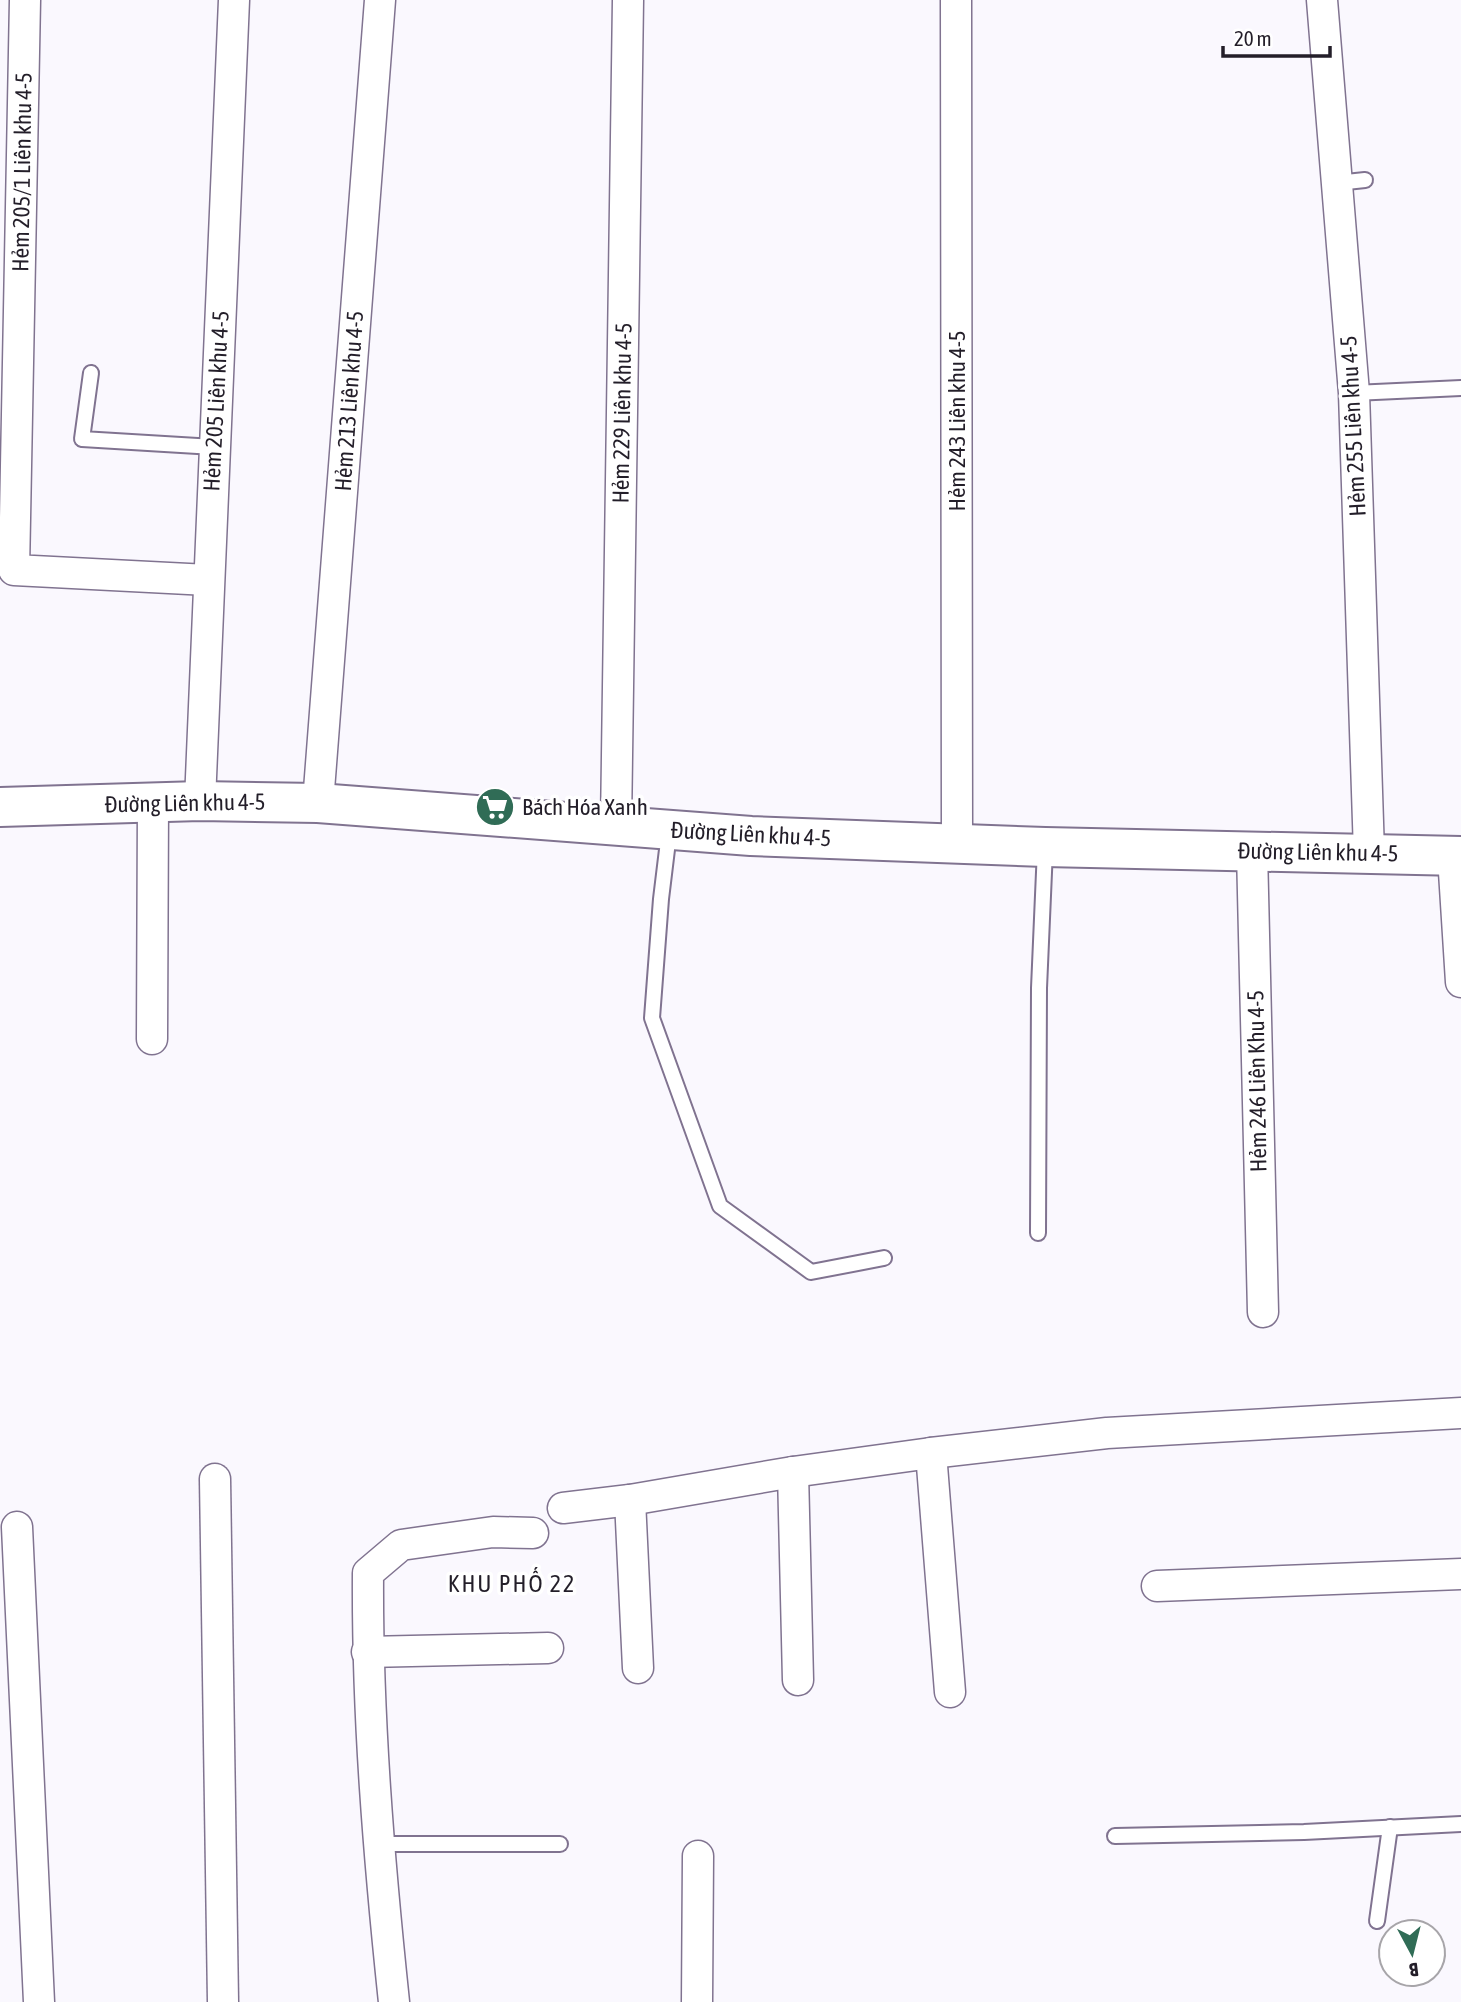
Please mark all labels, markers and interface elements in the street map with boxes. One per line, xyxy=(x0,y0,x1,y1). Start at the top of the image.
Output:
scale bar xyxy=(1223,14,1330,58)
text: 20 m xyxy=(1234,26,1272,50)
street label: Hẻm 205/1 Liên khu 4-5 xyxy=(7,72,37,272)
street label: Hẻm 205 Liên khu 4-5 xyxy=(198,310,234,492)
street label: Hẻm 213 Liên khu 4-5 xyxy=(330,310,368,492)
street label: Hẻm 229 Liên khu 4-5 xyxy=(607,322,637,504)
street label: Hẻm 243 Liên khu 4-5 xyxy=(944,331,970,511)
street label: Hẻm 255 Liên khu 4-5 xyxy=(1335,335,1371,517)
supermarket icon: Bách Hóa Xanh xyxy=(474,786,516,828)
street label: Đường Liên khu 4-5 xyxy=(104,789,266,817)
place label: Bách Hóa Xanh xyxy=(522,794,648,820)
street label: Đường Liên khu 4-5 xyxy=(670,817,832,851)
street label: Đường Liên khu 4-5 xyxy=(1237,838,1399,866)
street label: Hẻm 246 Liên Khu 4-5 xyxy=(1242,990,1272,1172)
district label: KHU PHỐ 22 xyxy=(448,1567,576,1597)
north arrow xyxy=(1377,1918,1447,1988)
text: B xyxy=(1408,1958,1420,1981)

